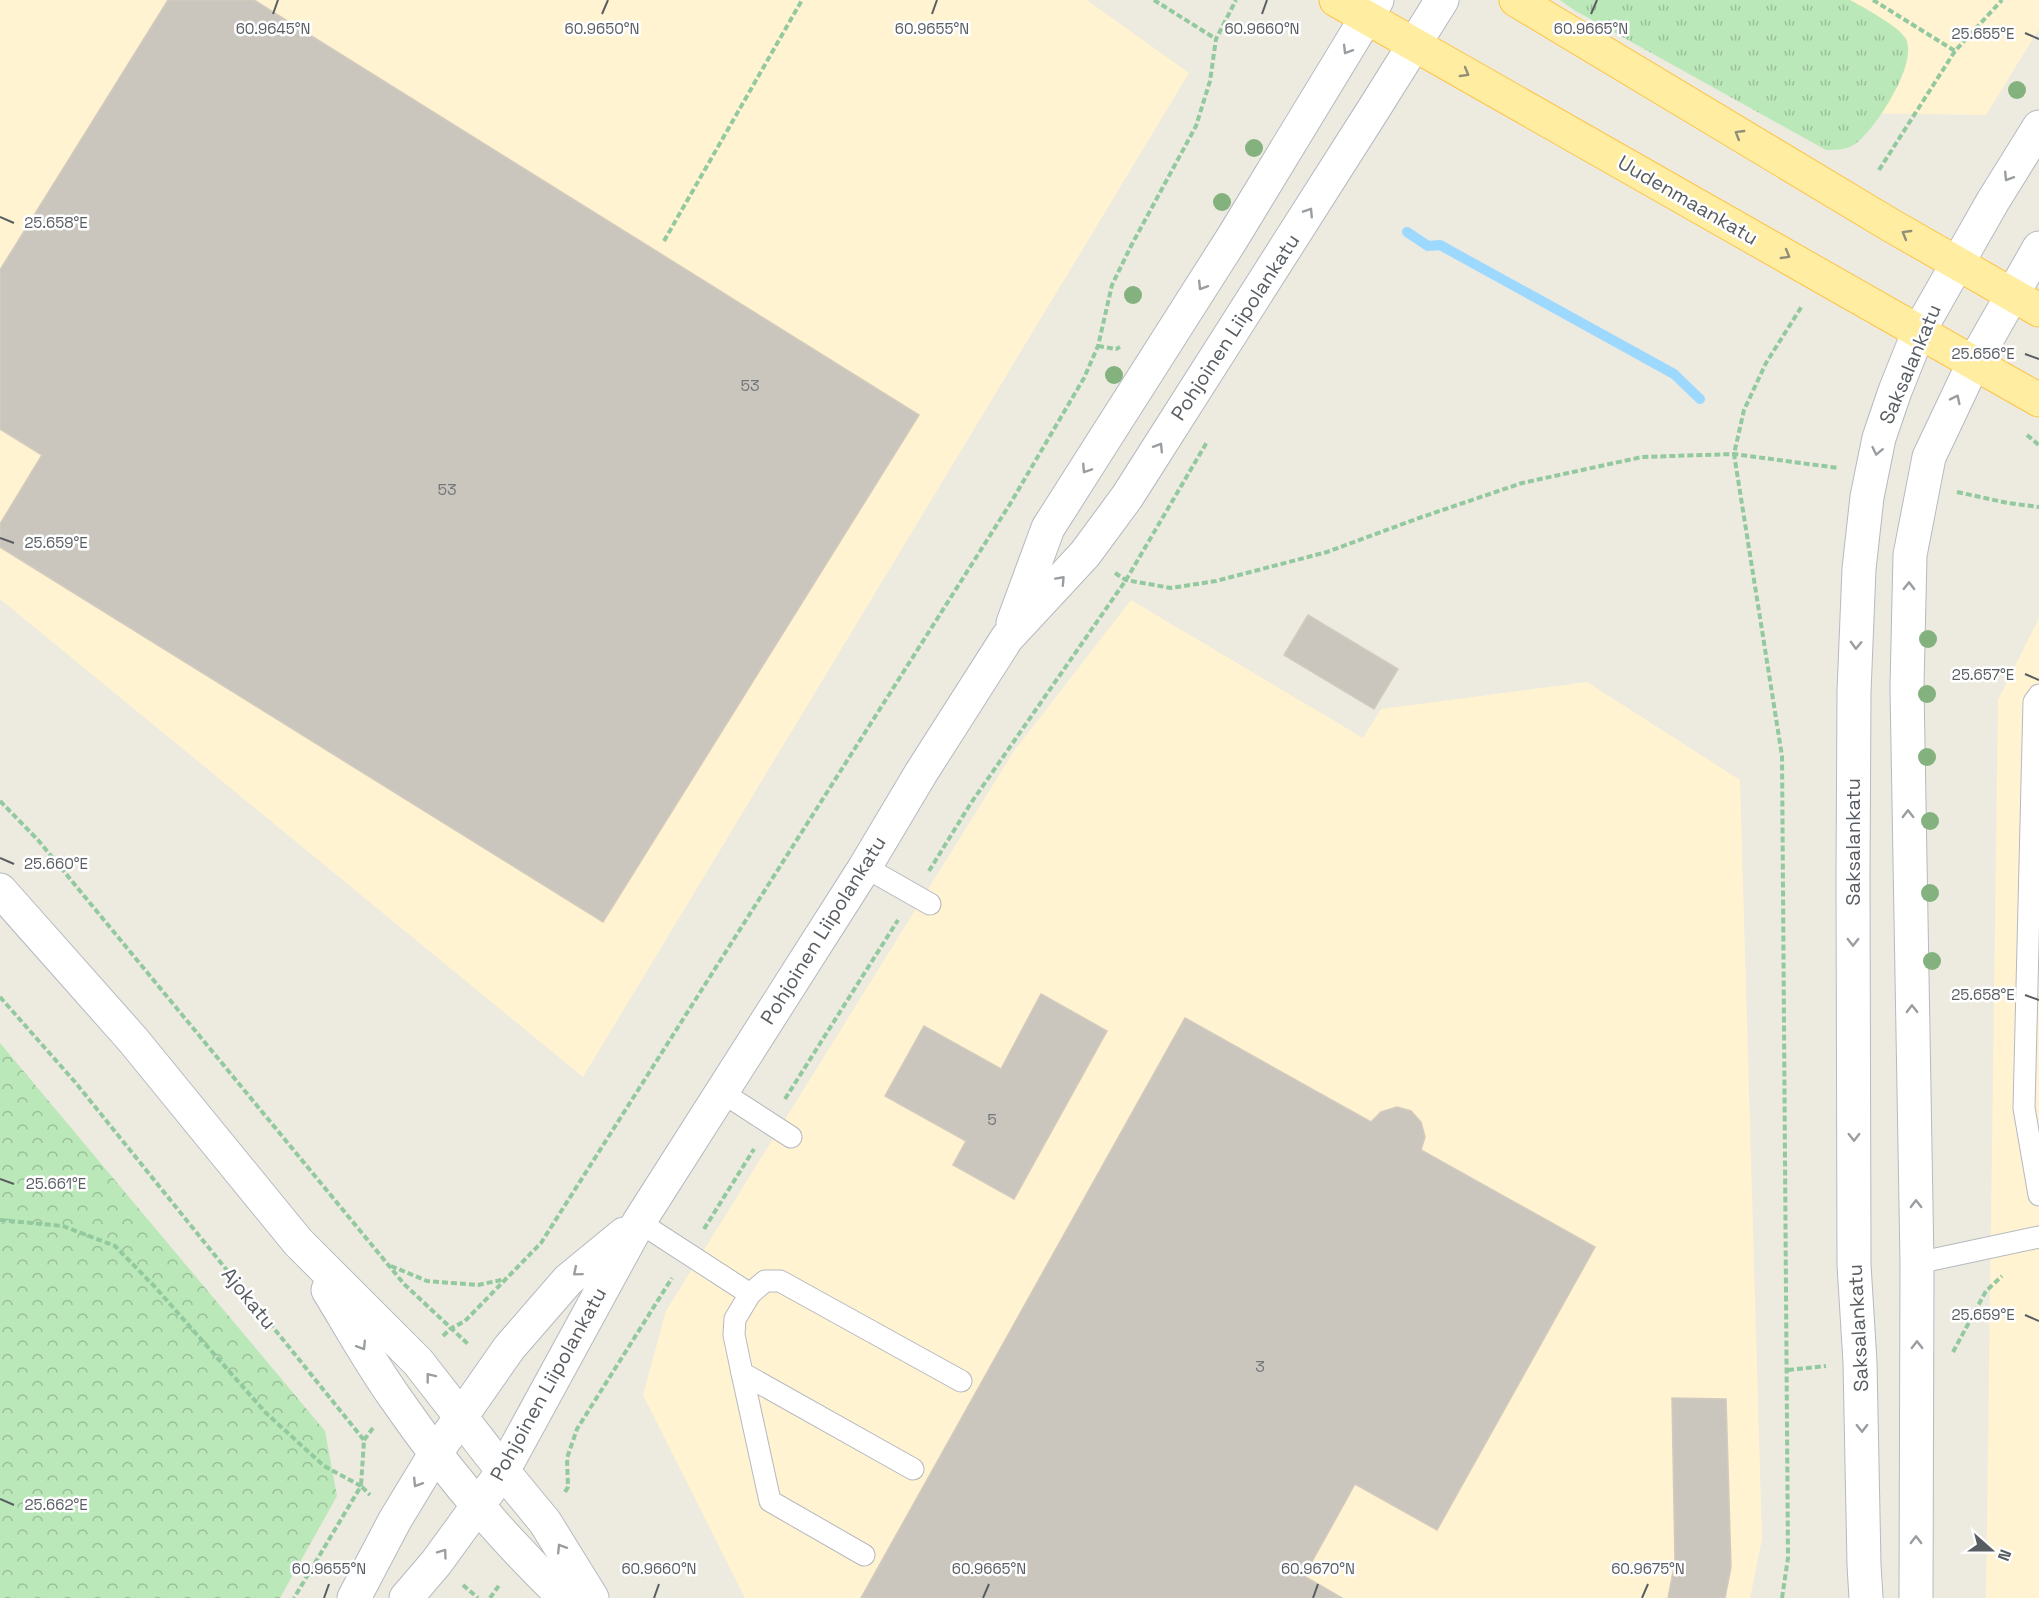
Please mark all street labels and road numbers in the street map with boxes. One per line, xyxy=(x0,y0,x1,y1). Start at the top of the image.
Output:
street label: Uudenmaankatu xyxy=(1613,149,1763,251)
street label: Pohjoinen Liipolankatu xyxy=(1165,229,1305,425)
street label: Saksalankatu xyxy=(1873,300,1947,428)
street label: Saksalankatu xyxy=(1840,778,1866,906)
street label: Pohjoinen Liipolankatu xyxy=(754,831,892,1029)
street label: Ajokatu xyxy=(216,1262,282,1334)
street label: Saksalankatu xyxy=(1842,1264,1874,1392)
street label: Pohjoinen Liipolankatu xyxy=(484,1283,612,1485)

